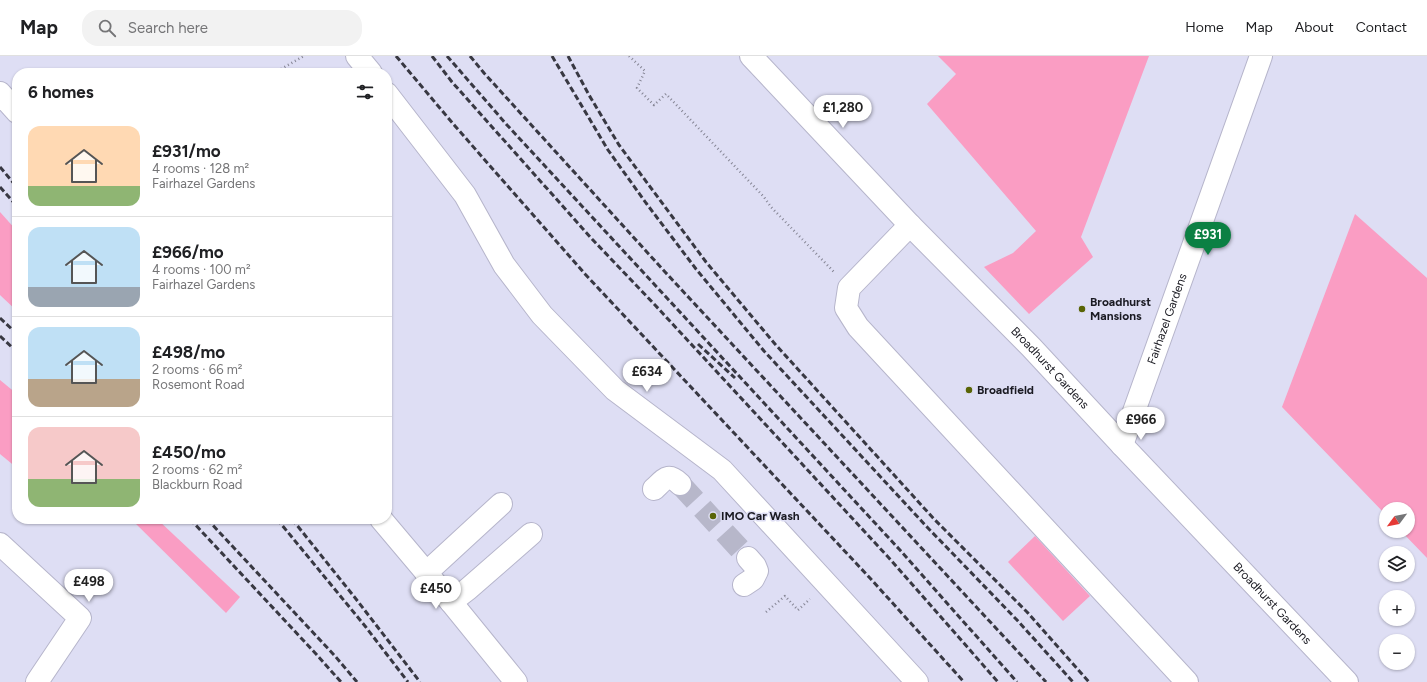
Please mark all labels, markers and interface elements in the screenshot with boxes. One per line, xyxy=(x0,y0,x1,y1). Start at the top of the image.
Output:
search box xyxy=(82,10,362,46)
text: Map xyxy=(20,16,58,39)
icon: search xyxy=(96,17,118,39)
text: Search here xyxy=(128,19,208,37)
text: Home xyxy=(1185,19,1224,36)
text: Map xyxy=(1246,19,1273,36)
text: About xyxy=(1295,19,1334,36)
text: Contact xyxy=(1356,19,1407,36)
icon: filters xyxy=(354,81,376,103)
text: 6 homes xyxy=(28,82,94,102)
pin: £1,280 xyxy=(810,95,876,129)
text: £1,280 xyxy=(823,100,863,115)
text: £931/mo xyxy=(152,141,221,161)
icon: home xyxy=(60,142,108,190)
text: 4 rooms · 128 m² xyxy=(152,161,249,176)
text: Fairhazel Gardens xyxy=(152,176,255,191)
pin: £931 xyxy=(1184,222,1232,256)
text: £931 xyxy=(1194,227,1222,242)
text: £966/mo xyxy=(152,242,224,262)
icon: home xyxy=(60,243,108,291)
text: 4 rooms · 100 m² xyxy=(152,262,251,277)
street label: Fairhazel Gardens xyxy=(1144,271,1190,366)
text: Fairhazel Gardens xyxy=(152,277,255,292)
place label: Broadhurst Mansions xyxy=(1090,295,1151,323)
marker: Broadhurst Mansions xyxy=(1077,304,1087,314)
street label: Broadhurst Gardens xyxy=(1008,324,1092,412)
text: £498/mo xyxy=(152,342,225,362)
icon: home xyxy=(60,343,108,391)
pin: £634 xyxy=(623,359,671,393)
text: 2 rooms · 66 m² xyxy=(152,362,242,377)
text: £634 xyxy=(632,364,662,379)
text: Rosemont Road xyxy=(152,377,245,392)
place label: Broadfield xyxy=(977,383,1034,397)
marker: Broadfield xyxy=(964,385,974,395)
pin: £966 xyxy=(1117,407,1165,441)
text: £966 xyxy=(1126,412,1156,427)
text: £450/mo xyxy=(152,442,226,462)
icon: home xyxy=(60,443,108,491)
text: 2 rooms · 62 m² xyxy=(152,462,242,477)
text: Blackburn Road xyxy=(152,477,242,492)
north arrow xyxy=(1379,502,1415,538)
map controls xyxy=(1379,502,1415,670)
place label: IMO Car Wash xyxy=(721,509,800,523)
marker: IMO Car Wash xyxy=(708,511,718,521)
button: layers xyxy=(1379,546,1415,582)
street label: Broadhurst Gardens xyxy=(1230,560,1315,647)
pin: £498 xyxy=(65,569,113,603)
text: £498 xyxy=(73,574,105,589)
pin: £450 xyxy=(412,576,460,610)
text: £450 xyxy=(420,581,452,596)
button: + xyxy=(1379,590,1415,626)
button: − xyxy=(1379,634,1415,670)

